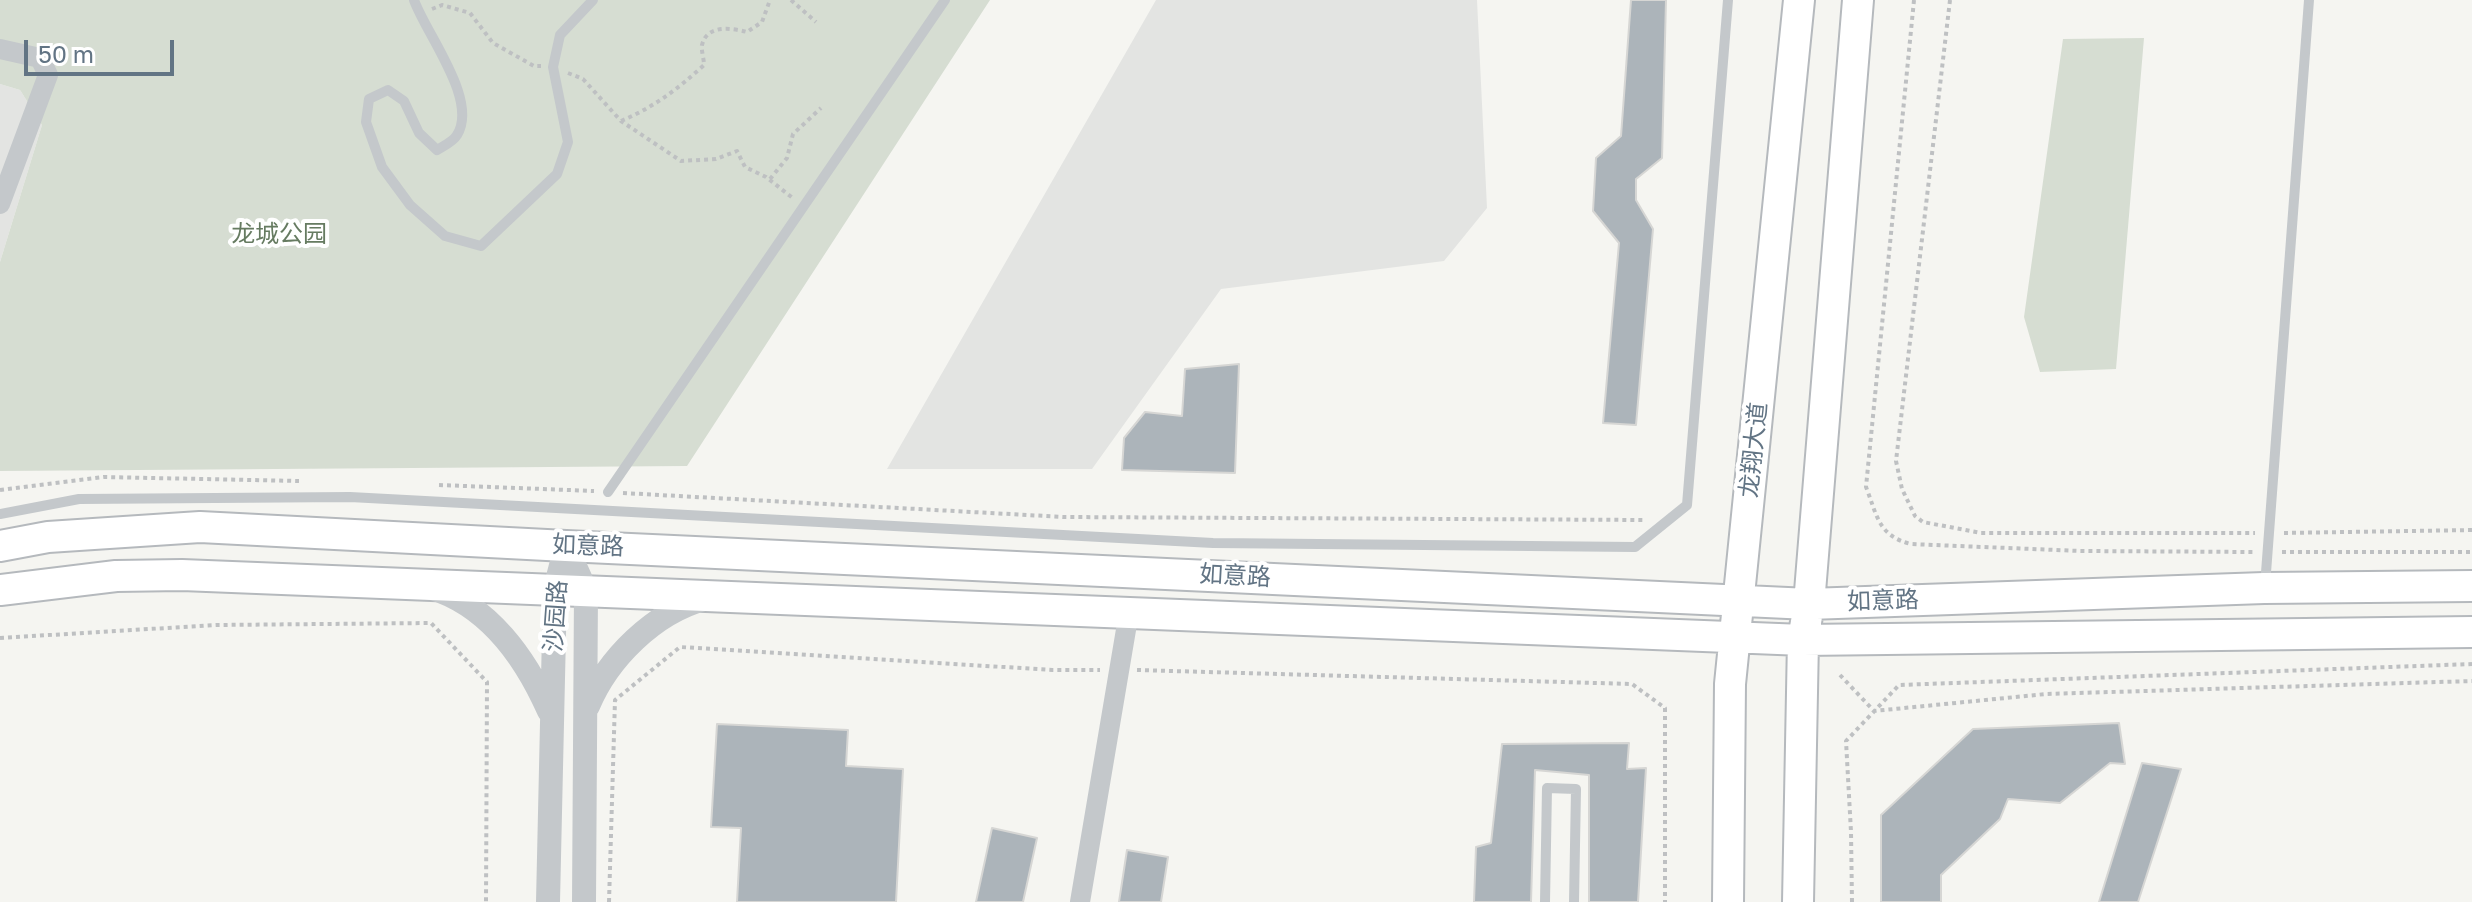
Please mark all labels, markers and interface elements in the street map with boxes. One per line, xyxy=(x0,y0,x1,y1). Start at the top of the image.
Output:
scale bar xyxy=(28,24,178,74)
text: 50 m xyxy=(38,39,94,68)
park label: 龙城公园 xyxy=(231,220,327,248)
street label: 龙翔大道 xyxy=(1735,401,1773,499)
street label: 如意路 xyxy=(552,530,624,562)
street label: 如意路 xyxy=(1198,560,1272,592)
street label: 沙园路 xyxy=(539,579,573,653)
street label: 如意路 xyxy=(1847,585,1919,617)

